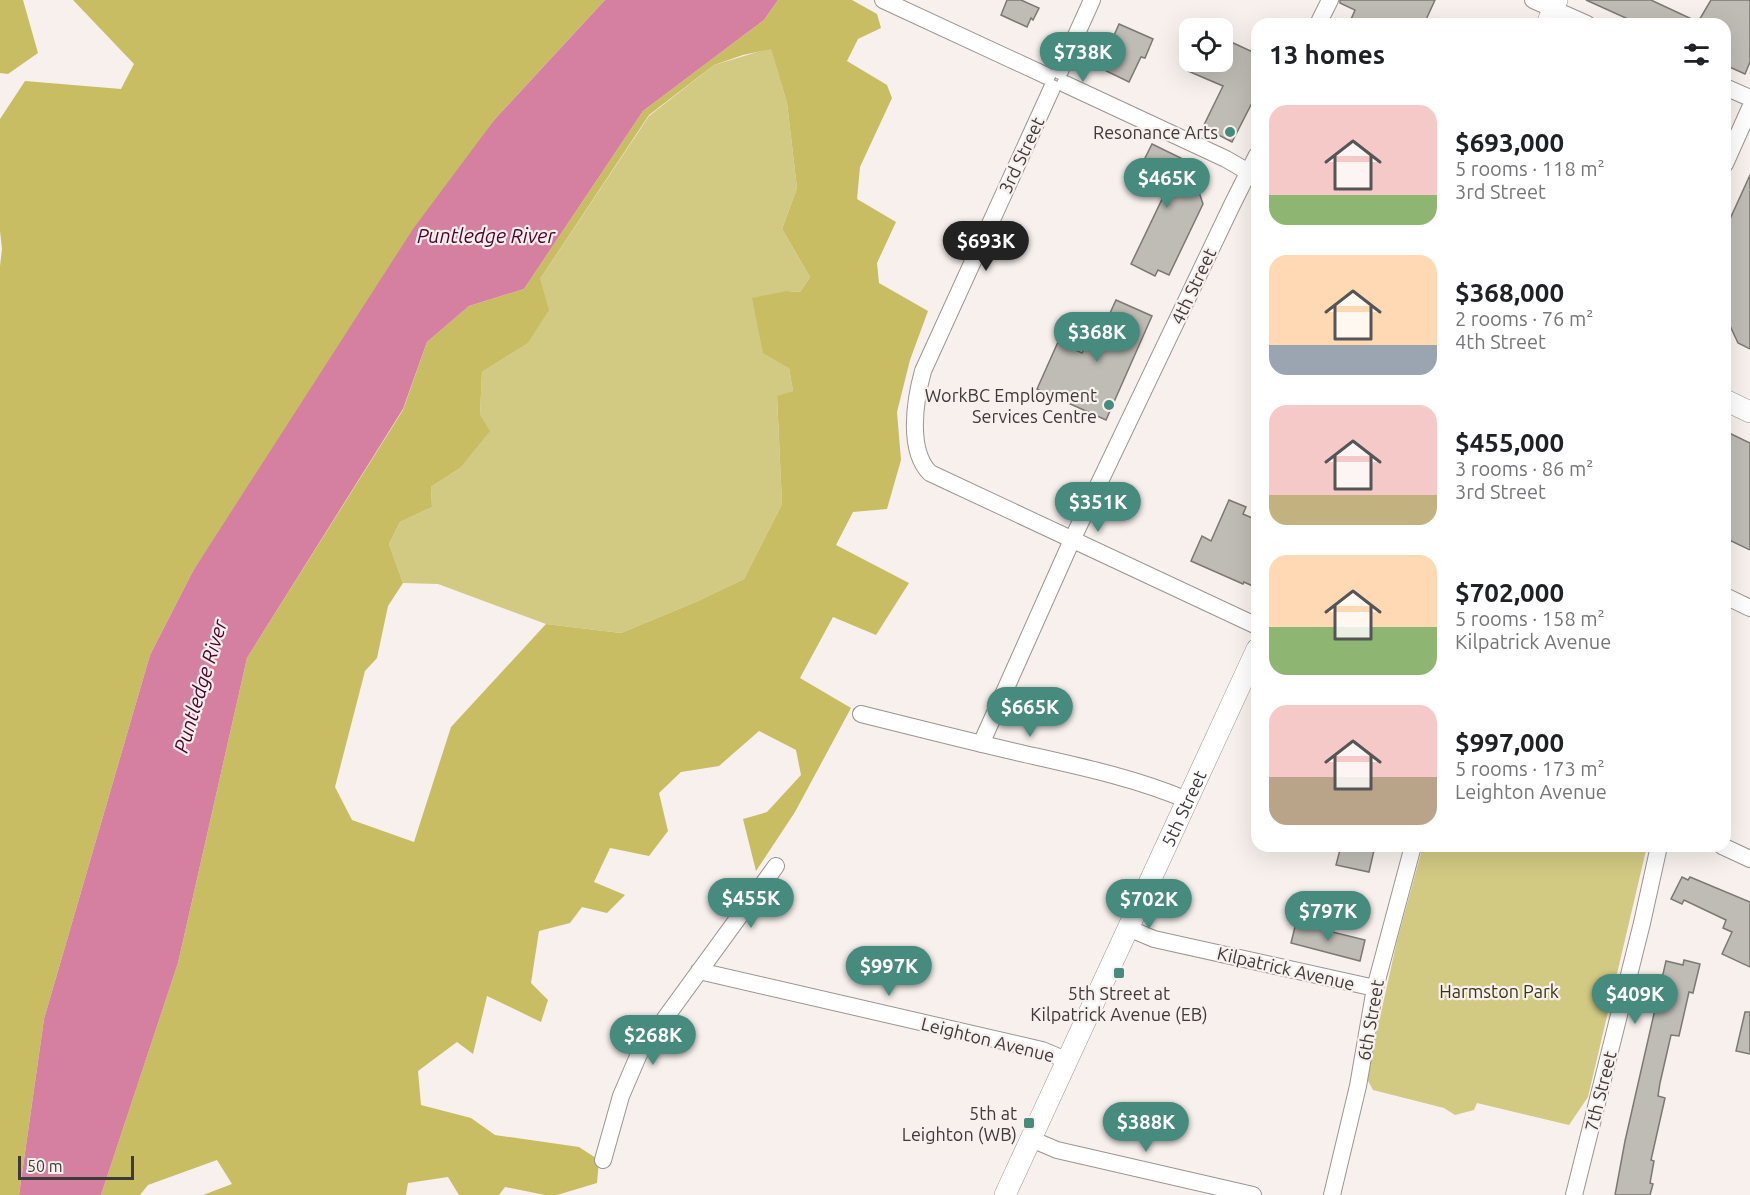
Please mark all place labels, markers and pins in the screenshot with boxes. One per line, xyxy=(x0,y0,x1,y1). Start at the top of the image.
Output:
pin: $738K xyxy=(1041,32,1125,83)
place label: Resonance Arts xyxy=(1093,122,1218,142)
marker: Resonance Arts xyxy=(1223,125,1237,139)
pin: $465K xyxy=(1125,158,1209,209)
pin: $693K xyxy=(944,221,1028,272)
pin: $368K xyxy=(1055,312,1139,363)
place label: WorkBC Employment Services Centre xyxy=(925,385,1097,426)
marker: WorkBC Employment Services Centre xyxy=(1102,398,1116,412)
pin: $351K xyxy=(1056,482,1140,533)
pin: $665K xyxy=(988,687,1072,738)
pin: $455K xyxy=(709,878,793,929)
pin: $702K xyxy=(1107,879,1191,930)
pin: $797K xyxy=(1286,891,1370,942)
pin: $997K xyxy=(847,946,931,997)
marker: 5th Street at Kilpatrick Avenue (EB) xyxy=(1112,966,1126,980)
pin: $409K xyxy=(1593,974,1677,1025)
place label: 5th Street at Kilpatrick Avenue (EB) xyxy=(1030,983,1208,1025)
pin: $268K xyxy=(611,1015,695,1066)
pin: $388K xyxy=(1104,1102,1188,1153)
place label: 5th at Leighton (WB) xyxy=(902,1103,1017,1145)
marker: 5th at Leighton (WB) xyxy=(1022,1116,1036,1130)

